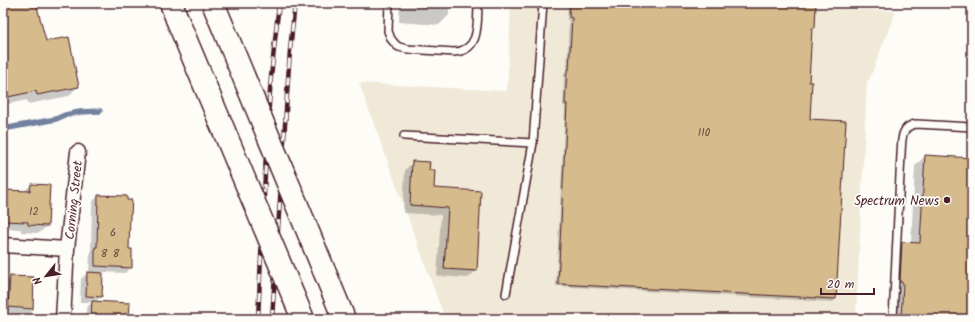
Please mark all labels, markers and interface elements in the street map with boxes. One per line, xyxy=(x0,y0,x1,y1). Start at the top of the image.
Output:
house number: 110 xyxy=(698,124,711,142)
street label: Corning Street xyxy=(60,159,89,241)
place label: Spectrum News xyxy=(854,191,939,212)
marker: Spectrum News xyxy=(942,195,952,205)
house number: 12 xyxy=(29,203,39,221)
house number: 6 xyxy=(110,224,116,242)
house number: 8 xyxy=(101,245,108,263)
house number: 8 xyxy=(113,245,120,263)
north arrow xyxy=(26,256,66,296)
scale bar xyxy=(821,270,874,296)
text: N xyxy=(29,273,48,288)
text: 20 m xyxy=(827,275,855,294)

